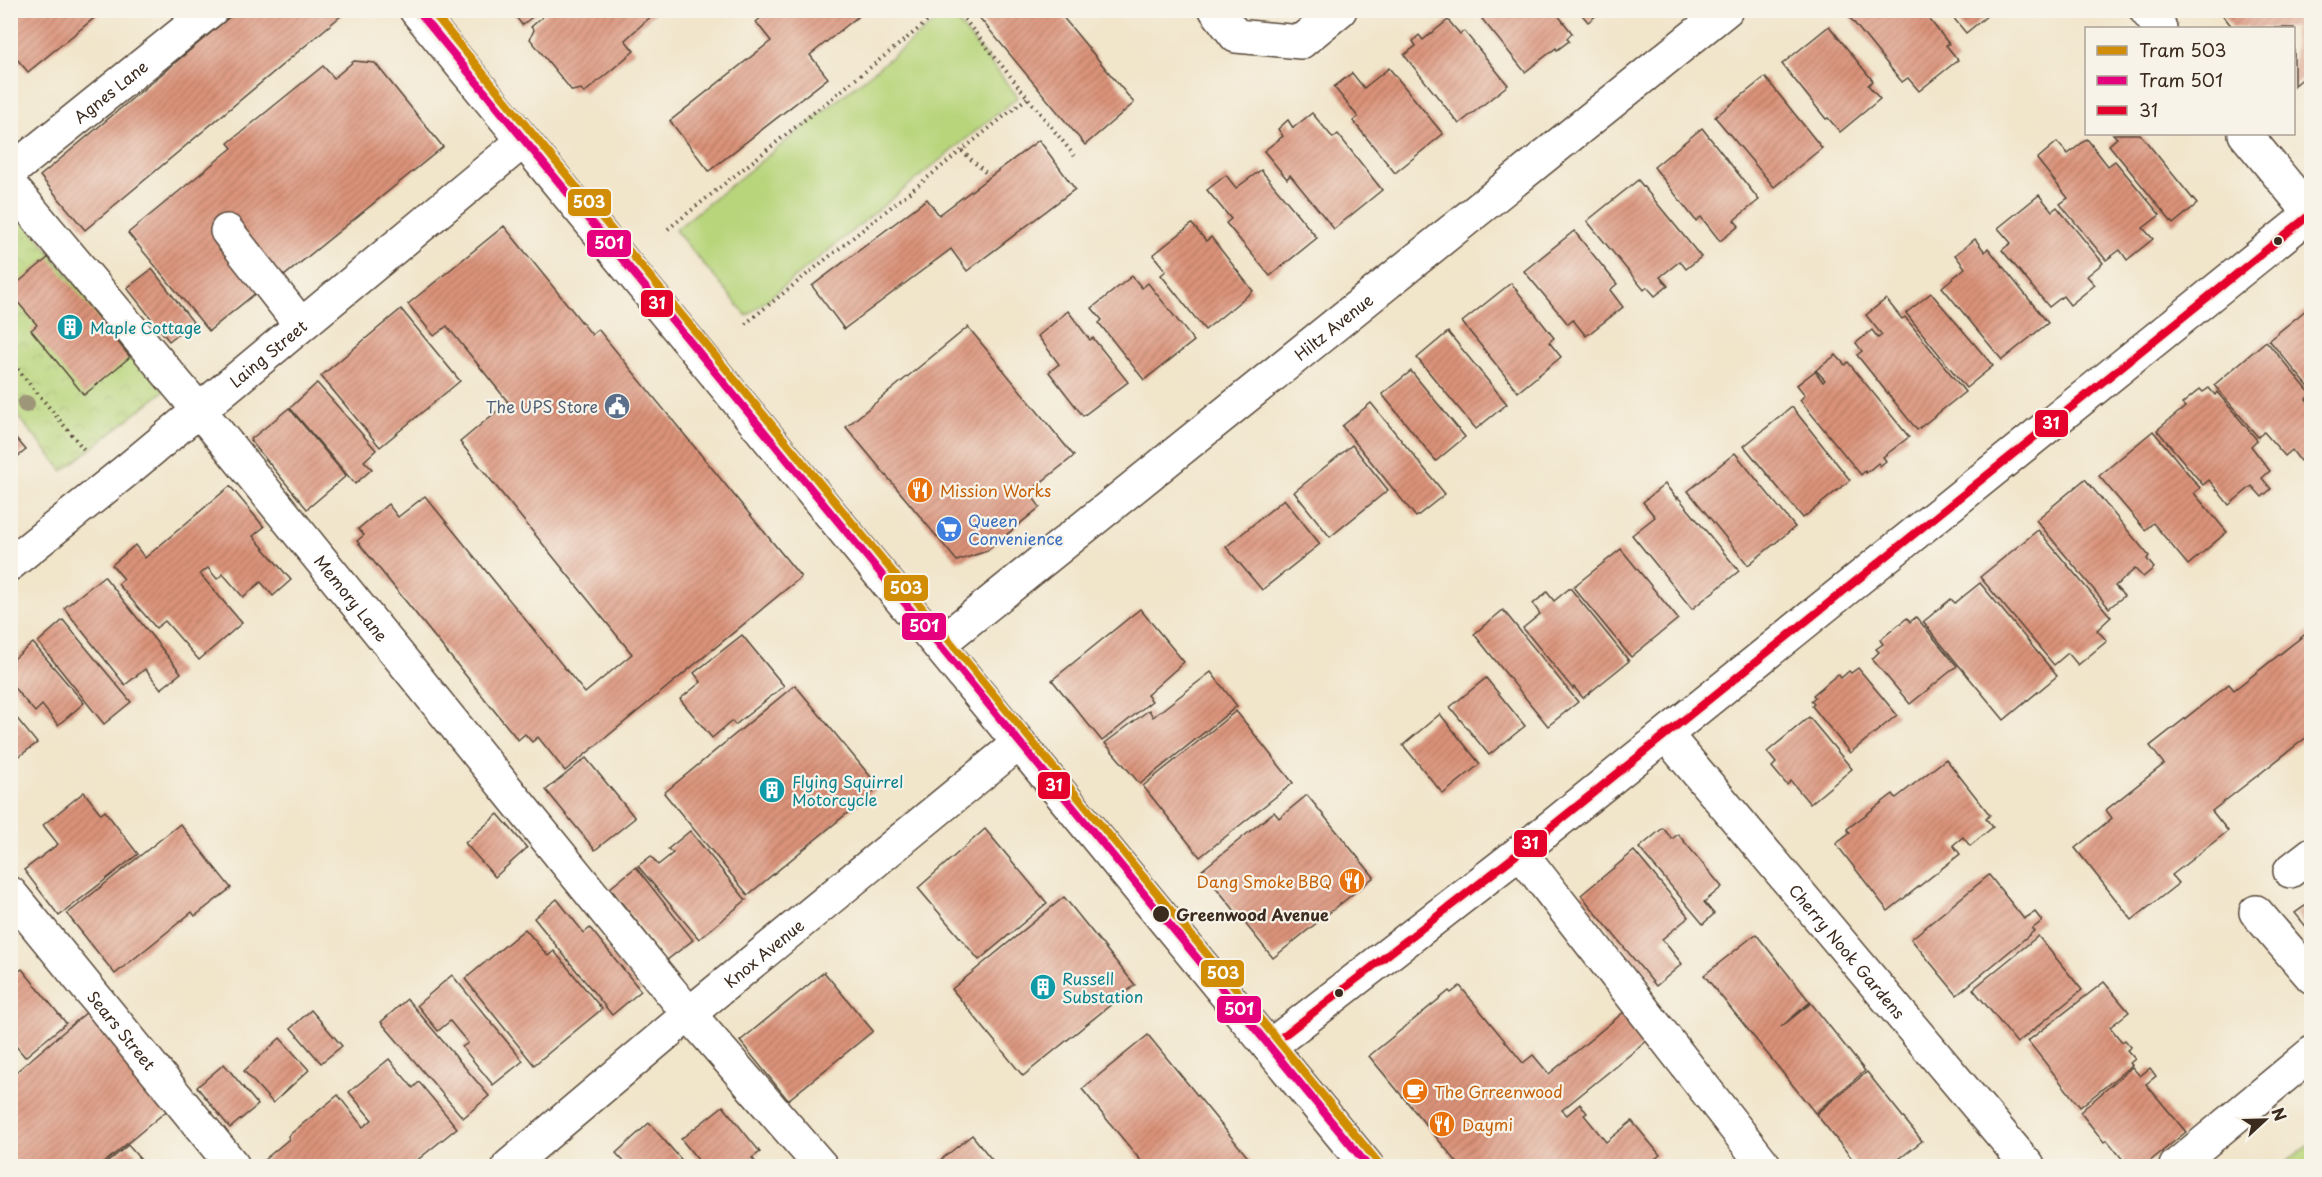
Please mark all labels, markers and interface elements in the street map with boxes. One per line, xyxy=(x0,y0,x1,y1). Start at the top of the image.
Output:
legend xyxy=(2085,27,2295,135)
text: Tram 503 xyxy=(2139,36,2226,63)
street label: Agnes Lane xyxy=(68,54,153,128)
text: Tram 501 xyxy=(2139,66,2223,93)
text: 31 xyxy=(2139,96,2158,123)
line badge: 503 xyxy=(567,188,612,217)
text: 503 xyxy=(573,189,605,213)
line badge: 501 xyxy=(586,229,632,258)
text: 501 xyxy=(594,230,624,254)
unlabelled marker xyxy=(2272,235,2284,247)
street label: Hiltz Avenue xyxy=(1289,287,1378,366)
line badge: 31 xyxy=(640,289,674,318)
text: 31 xyxy=(648,290,666,314)
building icon: Maple Cottage xyxy=(55,312,85,342)
street label: Laing Street xyxy=(224,313,312,393)
place label: Maple Cottage xyxy=(90,315,202,339)
public building icon: The UPS Store xyxy=(602,391,632,421)
place label: The UPS Store xyxy=(486,394,598,418)
line badge: 31 xyxy=(2034,409,2069,438)
text: 31 xyxy=(2042,410,2060,434)
restaurant icon: Mission Works xyxy=(905,475,935,505)
place label: Mission Works xyxy=(940,478,1051,502)
place label: Queen Convenience xyxy=(968,508,1064,550)
supermarket icon: Queen Convenience xyxy=(934,514,964,544)
street label: Memory Lane xyxy=(309,549,394,647)
line badge: 503 xyxy=(883,574,929,602)
text: 503 xyxy=(890,575,922,599)
line badge: 501 xyxy=(901,612,947,641)
text: 501 xyxy=(909,613,939,637)
place label: Flying Squirrel Motorcycle xyxy=(792,769,903,811)
line badge: 31 xyxy=(1037,771,1071,800)
text: 31 xyxy=(1045,772,1063,796)
building icon: Flying Squirrel Motorcycle xyxy=(757,775,787,805)
line badge: 31 xyxy=(1513,829,1548,858)
text: 31 xyxy=(1521,830,1539,854)
restaurant icon: Dang Smoke BBQ xyxy=(1337,866,1367,896)
place label: Dang Smoke BBQ xyxy=(1196,869,1332,893)
street label: Cherry Nook Gardens xyxy=(1784,878,1911,1024)
place label: Greenwood Avenue xyxy=(1176,902,1329,926)
marker: Greenwood Avenue xyxy=(1151,904,1171,924)
street label: Knox Avenue xyxy=(718,913,809,993)
line badge: 503 xyxy=(1200,959,1245,988)
text: 503 xyxy=(1207,960,1239,984)
place label: Russell Substation xyxy=(1062,966,1143,1008)
building icon: Russell Substation xyxy=(1028,972,1058,1002)
street label: Sears Street xyxy=(82,985,162,1075)
unlabelled marker xyxy=(1333,987,1345,999)
line badge: 501 xyxy=(1216,995,1262,1024)
text: 501 xyxy=(1224,996,1254,1020)
cafe icon: The Grreenwood xyxy=(1400,1076,1430,1106)
place label: The Grreenwood xyxy=(1434,1079,1563,1103)
north arrow xyxy=(2235,1090,2295,1150)
text: N xyxy=(2266,1104,2293,1124)
restaurant icon: Daymi xyxy=(1427,1109,1457,1139)
place label: Daymi xyxy=(1462,1112,1513,1136)

